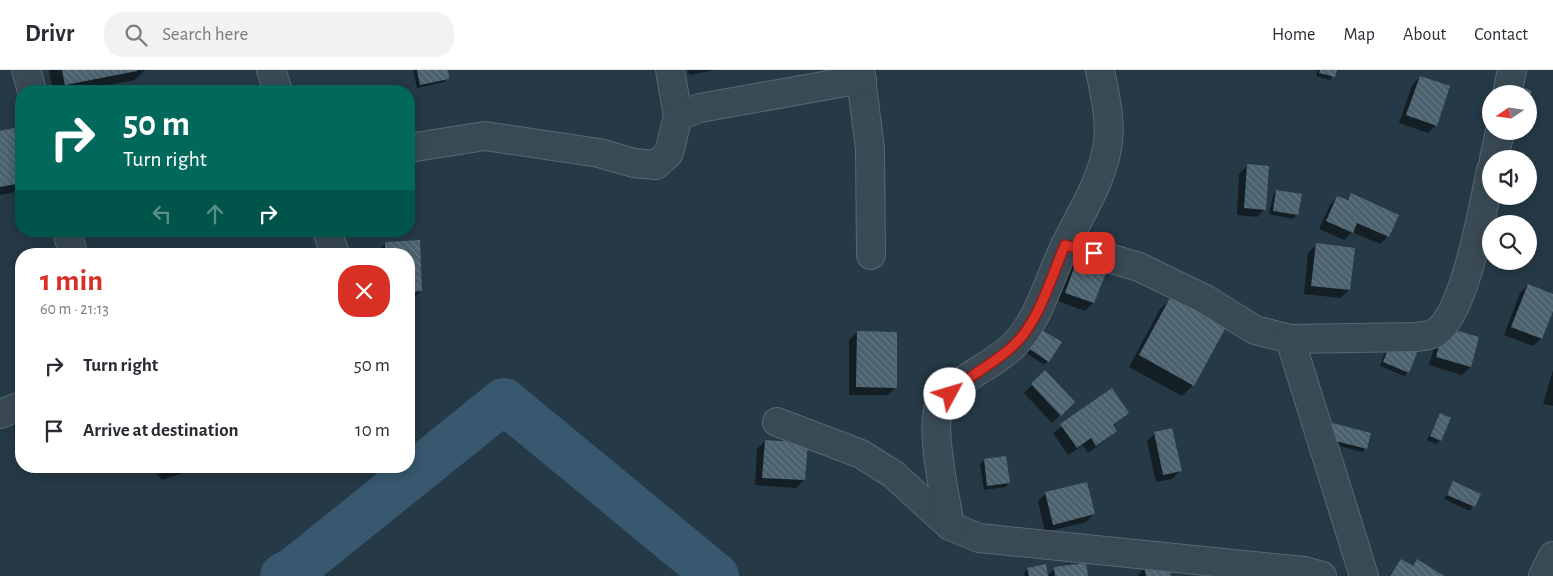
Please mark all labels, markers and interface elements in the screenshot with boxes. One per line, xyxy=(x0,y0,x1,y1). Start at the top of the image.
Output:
search box xyxy=(104,12,454,57)
icon: search xyxy=(122,21,150,49)
text: Drivr xyxy=(25,22,74,46)
text: Search here xyxy=(162,25,248,44)
text: Home xyxy=(1272,26,1315,44)
text: Map xyxy=(1343,26,1375,44)
text: About xyxy=(1403,26,1446,44)
text: Contact xyxy=(1474,26,1528,44)
north arrow xyxy=(1482,85,1538,140)
map controls xyxy=(1482,85,1537,270)
icon: right xyxy=(40,105,105,170)
text: 50 m xyxy=(123,107,190,142)
text: Turn right xyxy=(123,148,207,170)
button: sound xyxy=(1482,150,1537,205)
icon: left xyxy=(148,200,176,228)
icon: ahead xyxy=(201,200,229,228)
icon: right xyxy=(254,200,282,228)
button: search xyxy=(1482,215,1537,270)
pin xyxy=(1073,232,1115,274)
icon: arrive xyxy=(1080,239,1108,267)
button: close xyxy=(338,265,390,317)
text: 1 min xyxy=(40,266,103,296)
text: 60 m · 21:13 xyxy=(40,301,109,317)
icon: right xyxy=(40,352,68,380)
text: Turn right xyxy=(83,356,158,375)
text: 50 m xyxy=(354,356,390,375)
position arrow xyxy=(923,367,975,419)
icon: arrive xyxy=(40,417,68,445)
text: Arrive at destination xyxy=(83,421,239,440)
text: 10 m xyxy=(355,421,390,440)

